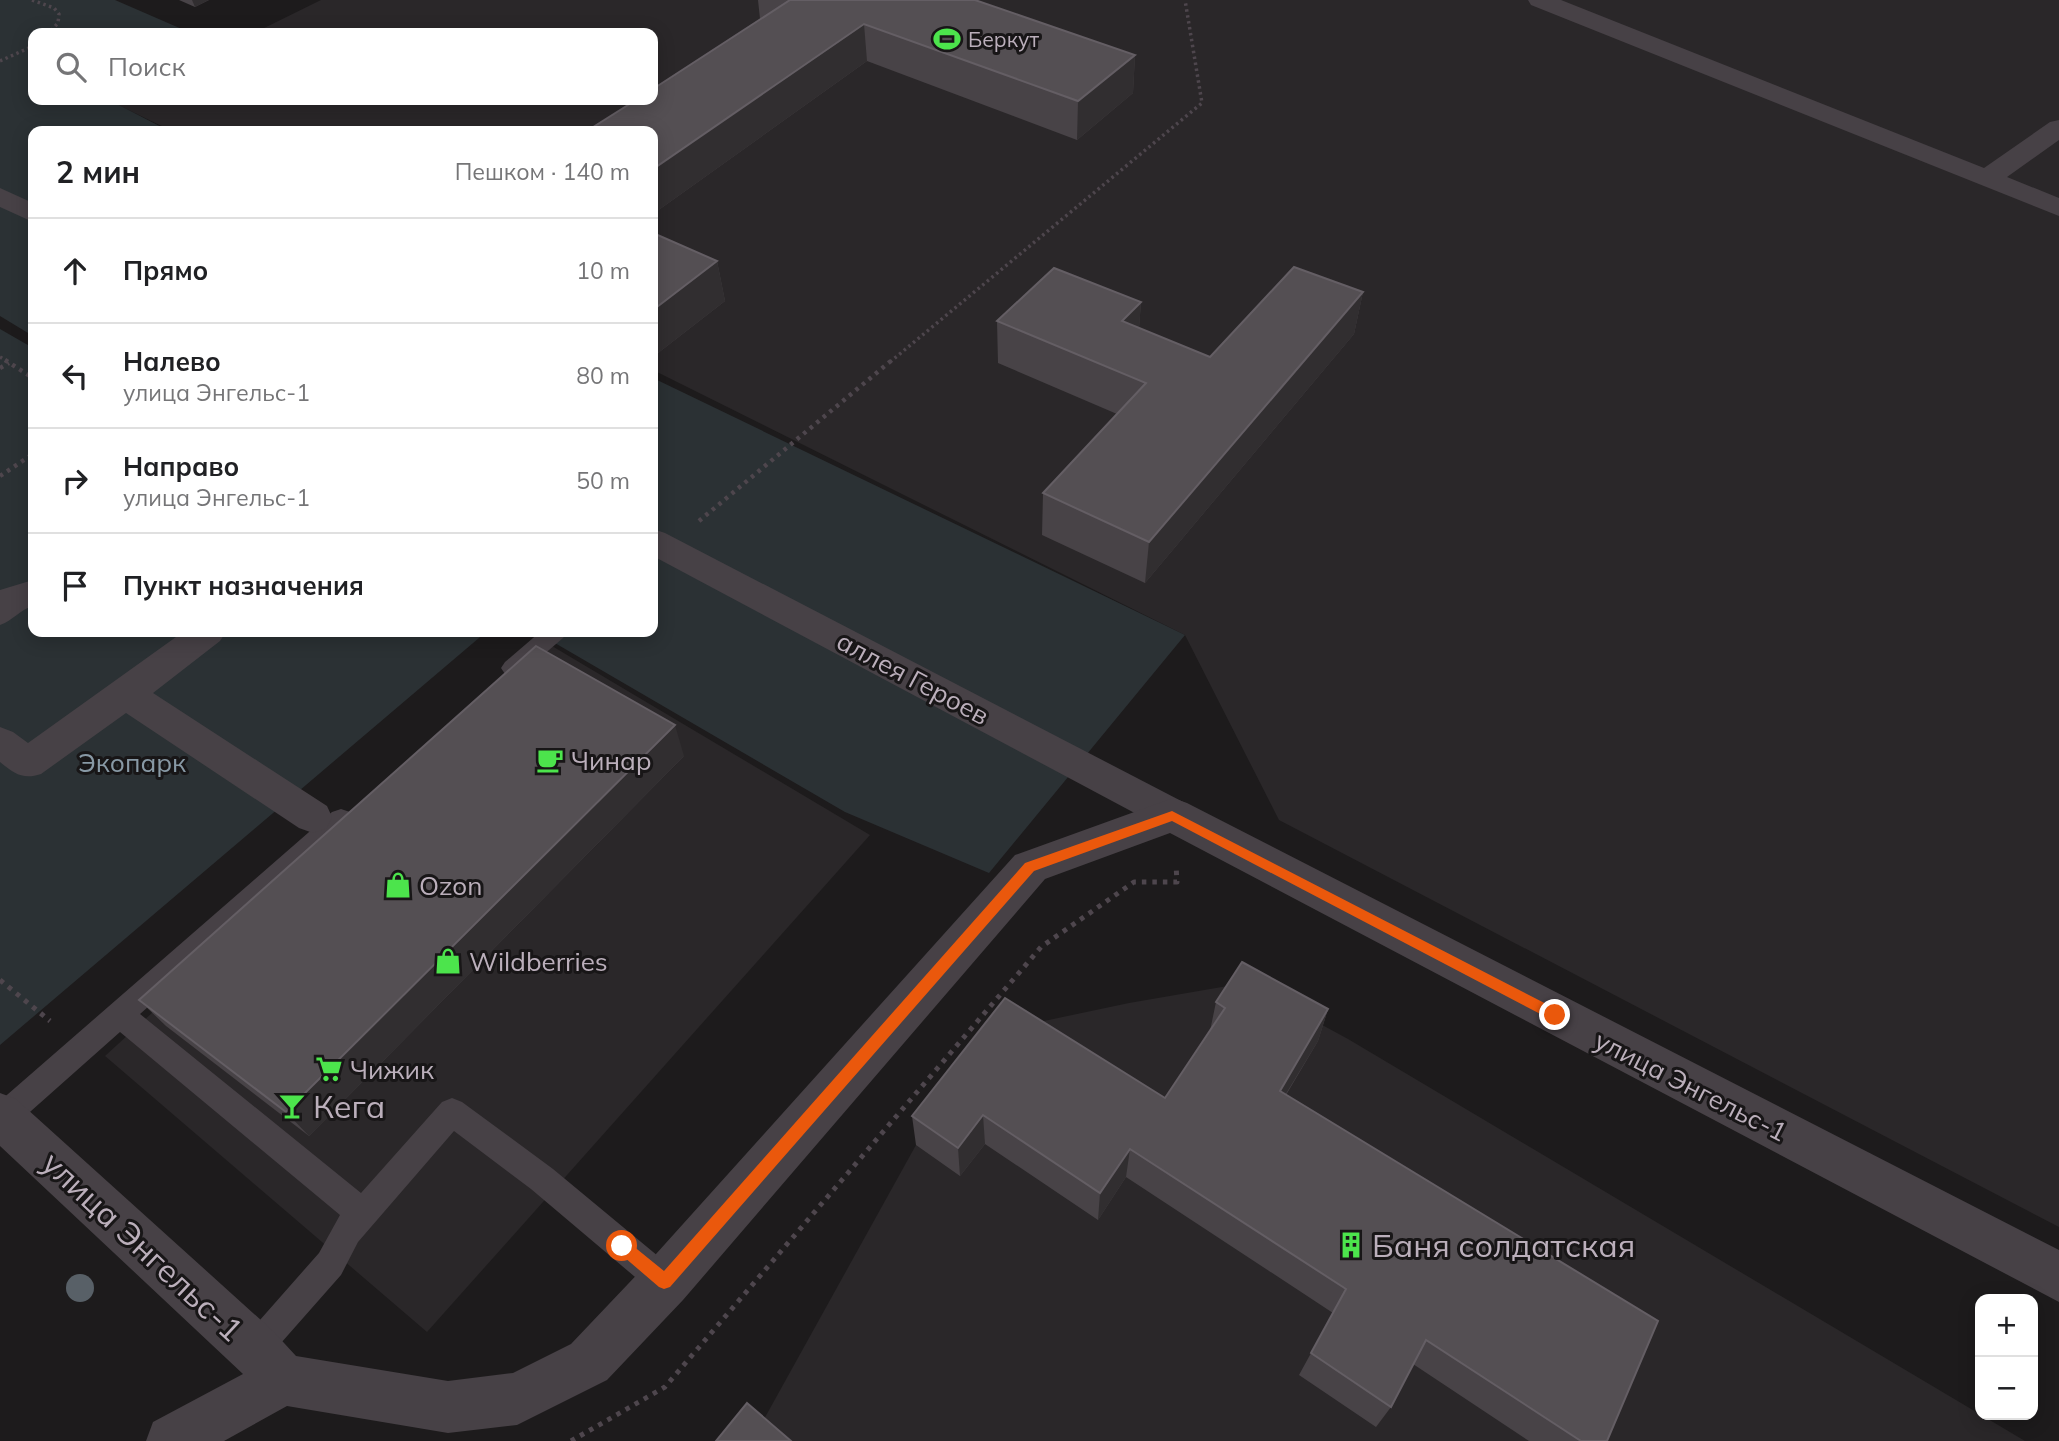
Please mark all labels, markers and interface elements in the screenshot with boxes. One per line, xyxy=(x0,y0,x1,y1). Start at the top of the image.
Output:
sports icon: Беркут xyxy=(932,24,962,54)
place label: Беркут xyxy=(968,26,1039,52)
search box xyxy=(28,28,658,105)
icon: search xyxy=(52,48,90,86)
text: Поиск xyxy=(108,50,186,83)
text: 2 мин xyxy=(56,153,140,191)
text: Пешком · 140 m xyxy=(455,157,630,186)
icon: ahead xyxy=(56,252,94,290)
text: Прямо xyxy=(123,254,208,287)
text: 10 m xyxy=(576,256,630,285)
text: Налево xyxy=(123,345,221,378)
icon: left xyxy=(56,357,94,395)
text: 80 m xyxy=(576,361,630,390)
text: улица Энгельс-1 xyxy=(123,378,310,407)
text: Направо xyxy=(123,450,239,483)
icon: right xyxy=(56,462,94,500)
text: 50 m xyxy=(576,466,630,495)
text: улица Энгельс-1 xyxy=(123,483,310,512)
icon: arrive xyxy=(56,567,94,605)
text: Пункт назначения xyxy=(123,569,364,602)
street label: аллея Героев xyxy=(831,624,995,732)
place label: Чинар xyxy=(571,744,652,777)
cafe icon: Чинар xyxy=(535,745,565,775)
park label: Экопарк xyxy=(78,746,186,779)
place label: Ozon xyxy=(419,869,482,902)
shop icon: Ozon xyxy=(383,870,413,900)
place label: Wildberries xyxy=(469,945,608,978)
shop icon: Wildberries xyxy=(433,946,463,976)
route end xyxy=(1539,999,1570,1030)
street label: улица Энгельс-1 xyxy=(1589,1023,1793,1149)
place label: Чижик xyxy=(350,1053,434,1086)
supermarket icon: Чижик xyxy=(314,1054,344,1084)
place label: Кега xyxy=(313,1086,385,1126)
bar icon: Кега xyxy=(277,1091,307,1121)
street label: улица Энгельс-1 xyxy=(34,1143,252,1349)
place label: Баня солдатская xyxy=(1372,1225,1635,1265)
route start xyxy=(606,1230,637,1261)
building icon: Баня солдатская xyxy=(1336,1230,1366,1260)
map controls xyxy=(1975,1294,2038,1420)
button: + xyxy=(1975,1294,2038,1357)
button: − xyxy=(1975,1357,2038,1420)

